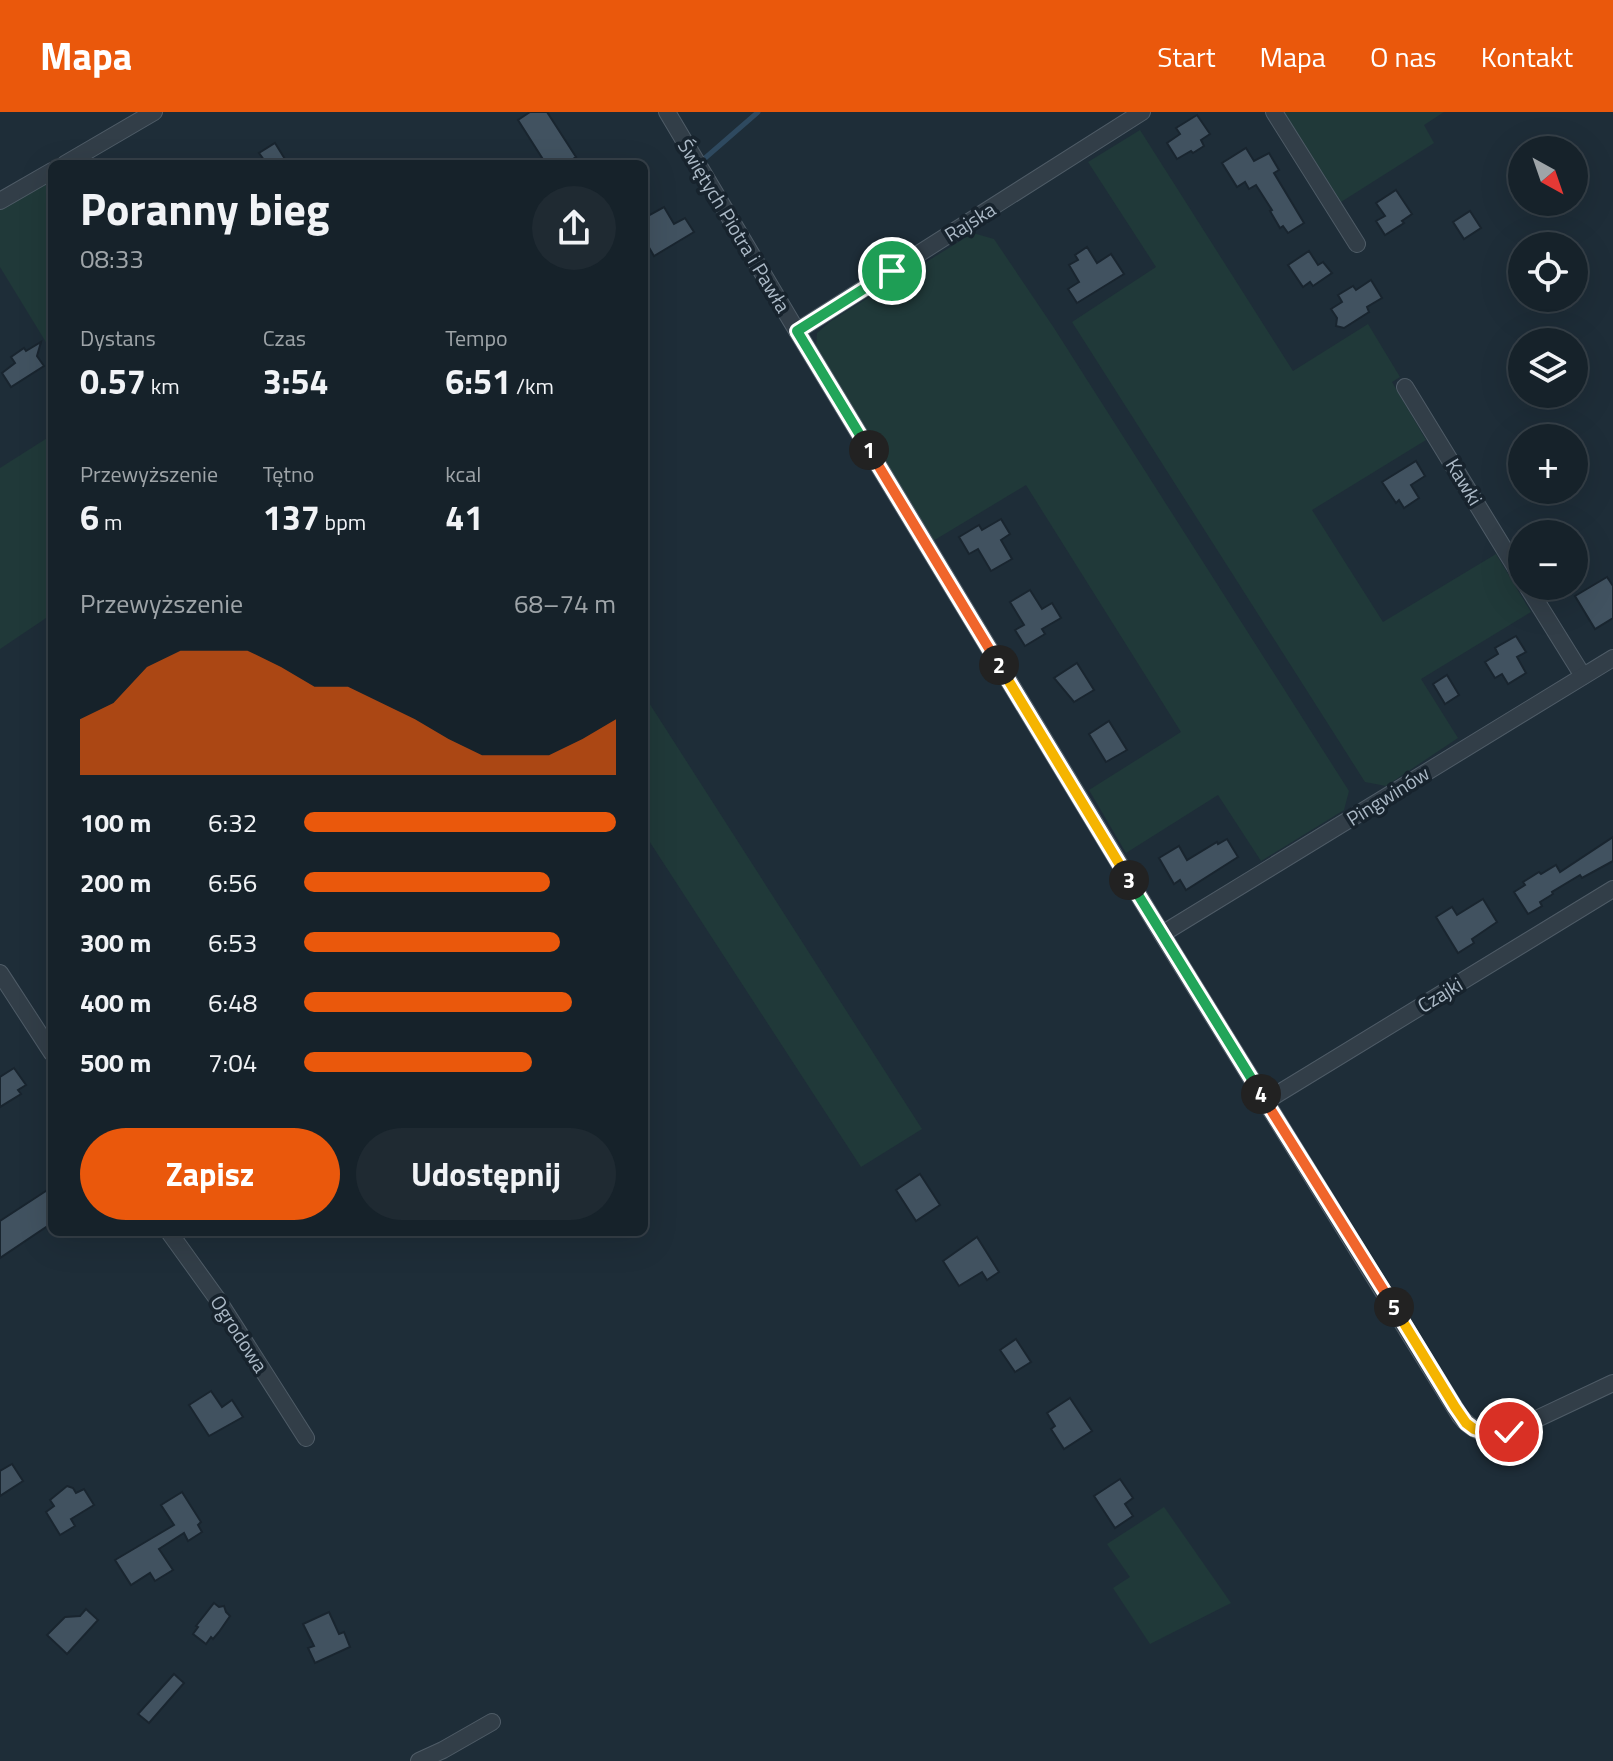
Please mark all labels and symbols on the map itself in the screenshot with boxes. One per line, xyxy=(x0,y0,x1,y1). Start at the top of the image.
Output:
street label: Świętych Piotra i Pawła xyxy=(670,133,799,319)
north arrow xyxy=(1508,136,1588,216)
street label: Rajska xyxy=(938,194,1002,249)
pin xyxy=(858,237,926,305)
pin: 1 xyxy=(849,430,889,470)
street label: Kawki xyxy=(1438,452,1491,511)
pin: 2 xyxy=(979,645,1019,685)
street label: Pingwinów xyxy=(1340,758,1436,833)
pin: 3 xyxy=(1109,860,1149,900)
street label: Czajki xyxy=(1411,969,1468,1020)
pin: 4 xyxy=(1241,1074,1281,1114)
pin: 5 xyxy=(1374,1287,1414,1327)
street label: Ogrodowa xyxy=(203,1289,276,1379)
pin xyxy=(1475,1398,1543,1466)

